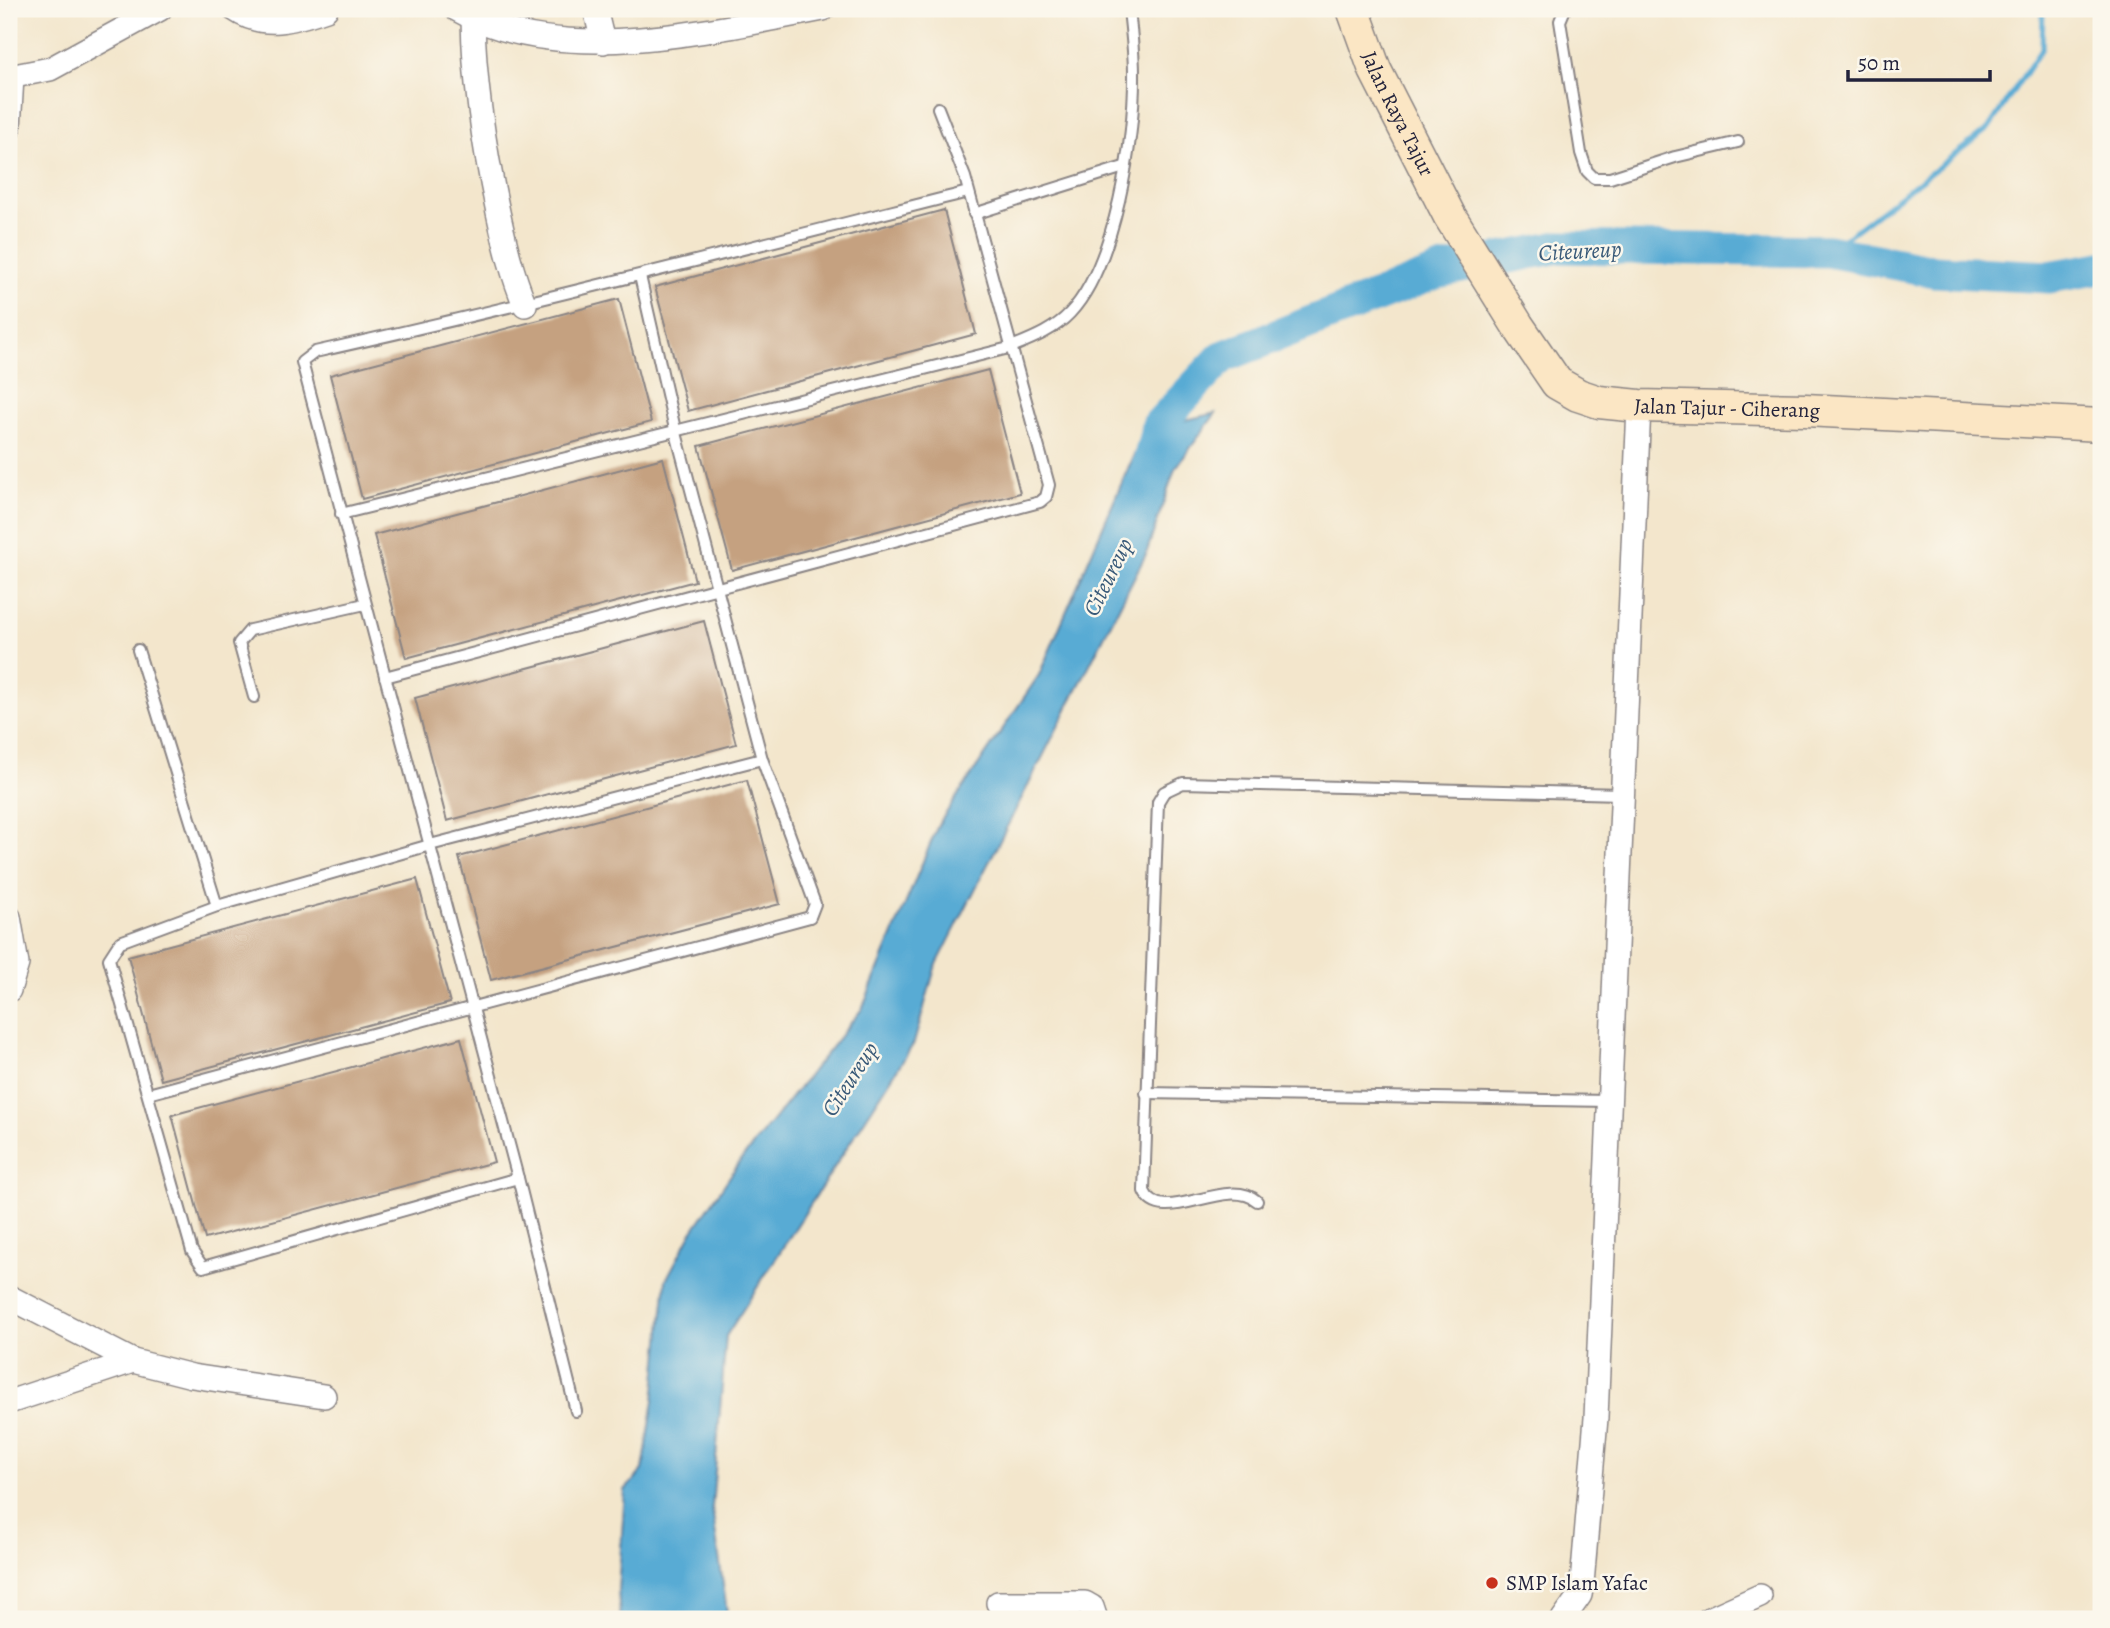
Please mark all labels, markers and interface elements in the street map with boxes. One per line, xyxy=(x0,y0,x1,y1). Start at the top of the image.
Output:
scale bar xyxy=(1848,38,1989,82)
street label: Jalan Raya Tajur xyxy=(1355,47,1441,181)
text: 50 m xyxy=(1858,49,1900,77)
water label: Citeureup xyxy=(1538,233,1622,269)
street label: Jalan Tajur - Ciherang xyxy=(1633,392,1821,425)
water label: Citeureup xyxy=(1076,533,1140,621)
water label: Citeureup xyxy=(814,1036,886,1122)
place label: SMP Islam Yafac xyxy=(1506,1569,1648,1597)
marker: SMP Islam Yafac xyxy=(1484,1575,1500,1591)

